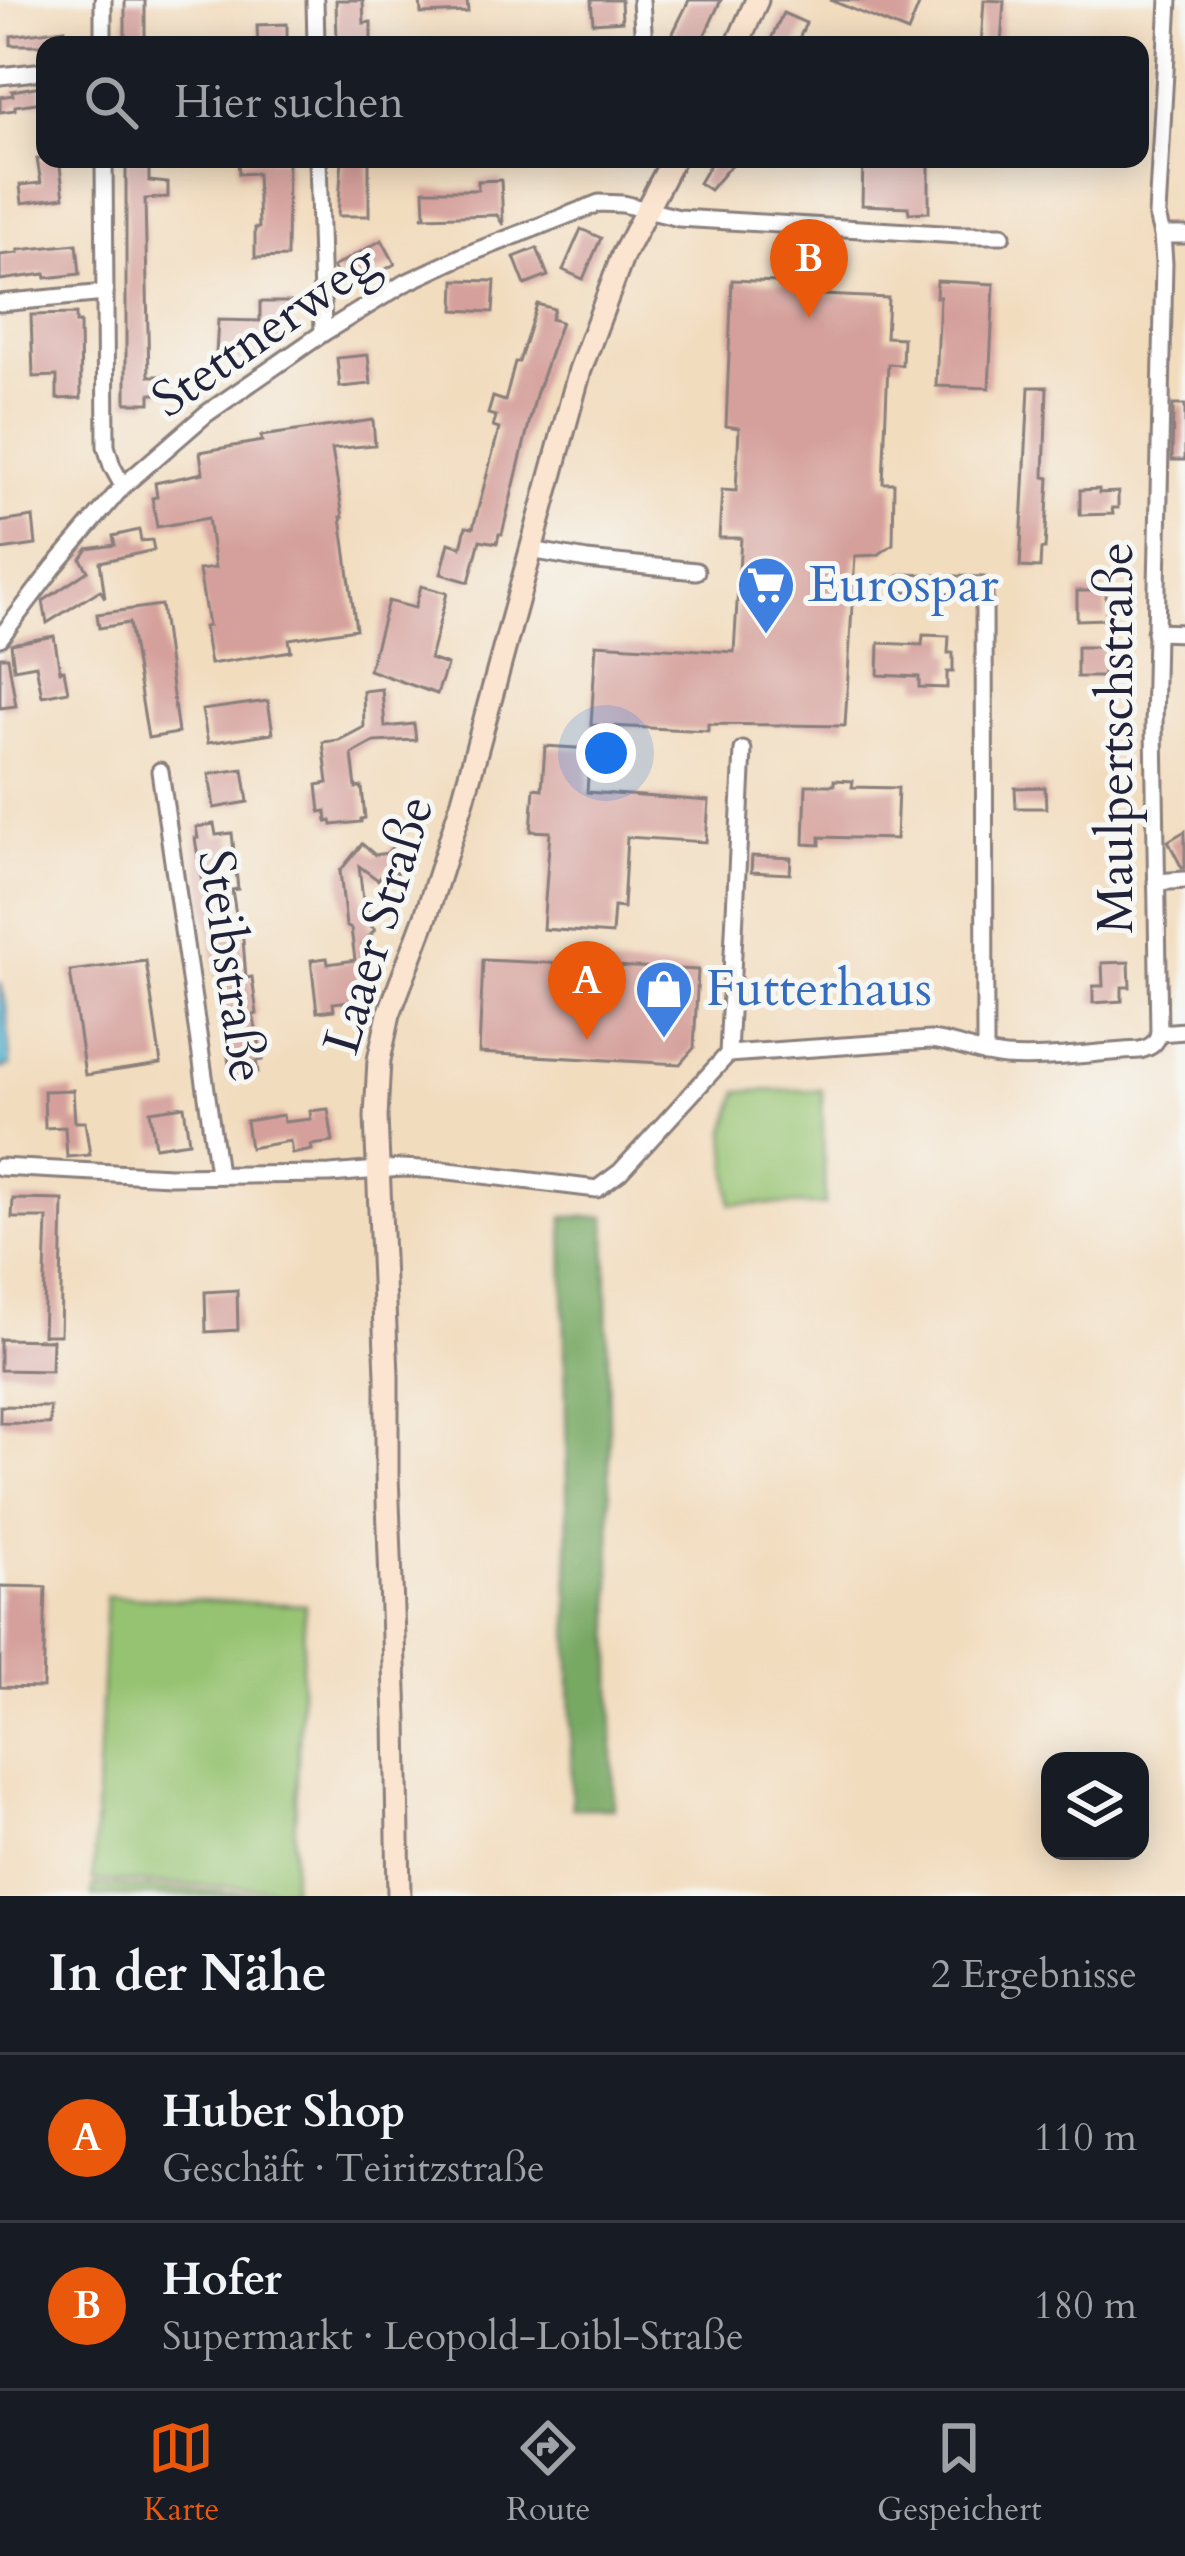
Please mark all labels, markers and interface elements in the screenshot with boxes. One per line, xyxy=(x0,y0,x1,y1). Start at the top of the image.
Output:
search box xyxy=(36,36,1149,168)
icon: search xyxy=(78,69,144,135)
text: Hier suchen xyxy=(174,72,404,133)
pin: B xyxy=(770,219,848,318)
street label: Stettnerweg xyxy=(138,227,392,434)
street label: Maulpertschstraße xyxy=(1081,542,1151,934)
place label: Eurospar xyxy=(808,550,999,620)
supermarket icon: Eurospar xyxy=(735,554,797,636)
your location xyxy=(576,723,636,783)
street label: Laaer Straße xyxy=(307,787,451,1063)
street label: Steibstraße xyxy=(180,845,282,1087)
pin: A xyxy=(548,941,626,1040)
place label: Futterhaus xyxy=(706,954,932,1024)
shop icon: Futterhaus xyxy=(633,958,695,1040)
map controls xyxy=(1041,1752,1149,1860)
button: layers xyxy=(1041,1752,1149,1860)
text: In der Nähe xyxy=(48,1939,327,2009)
text: 2 Ergebnisse xyxy=(931,1948,1137,2001)
text: Huber Shop xyxy=(162,2081,406,2142)
text: A xyxy=(72,2111,102,2164)
text: 110 m xyxy=(1034,2111,1137,2164)
text: Geschäft · Teiritzstraße xyxy=(162,2142,545,2195)
text: Hofer xyxy=(162,2249,282,2310)
text: B xyxy=(73,2279,101,2332)
text: 180 m xyxy=(1034,2279,1137,2332)
text: Supermarkt · Leopold-Loibl-Straße xyxy=(162,2310,744,2363)
tab: Karte xyxy=(143,2415,220,2532)
tab: Route xyxy=(506,2415,590,2532)
tab: Gespeichert xyxy=(877,2415,1042,2532)

